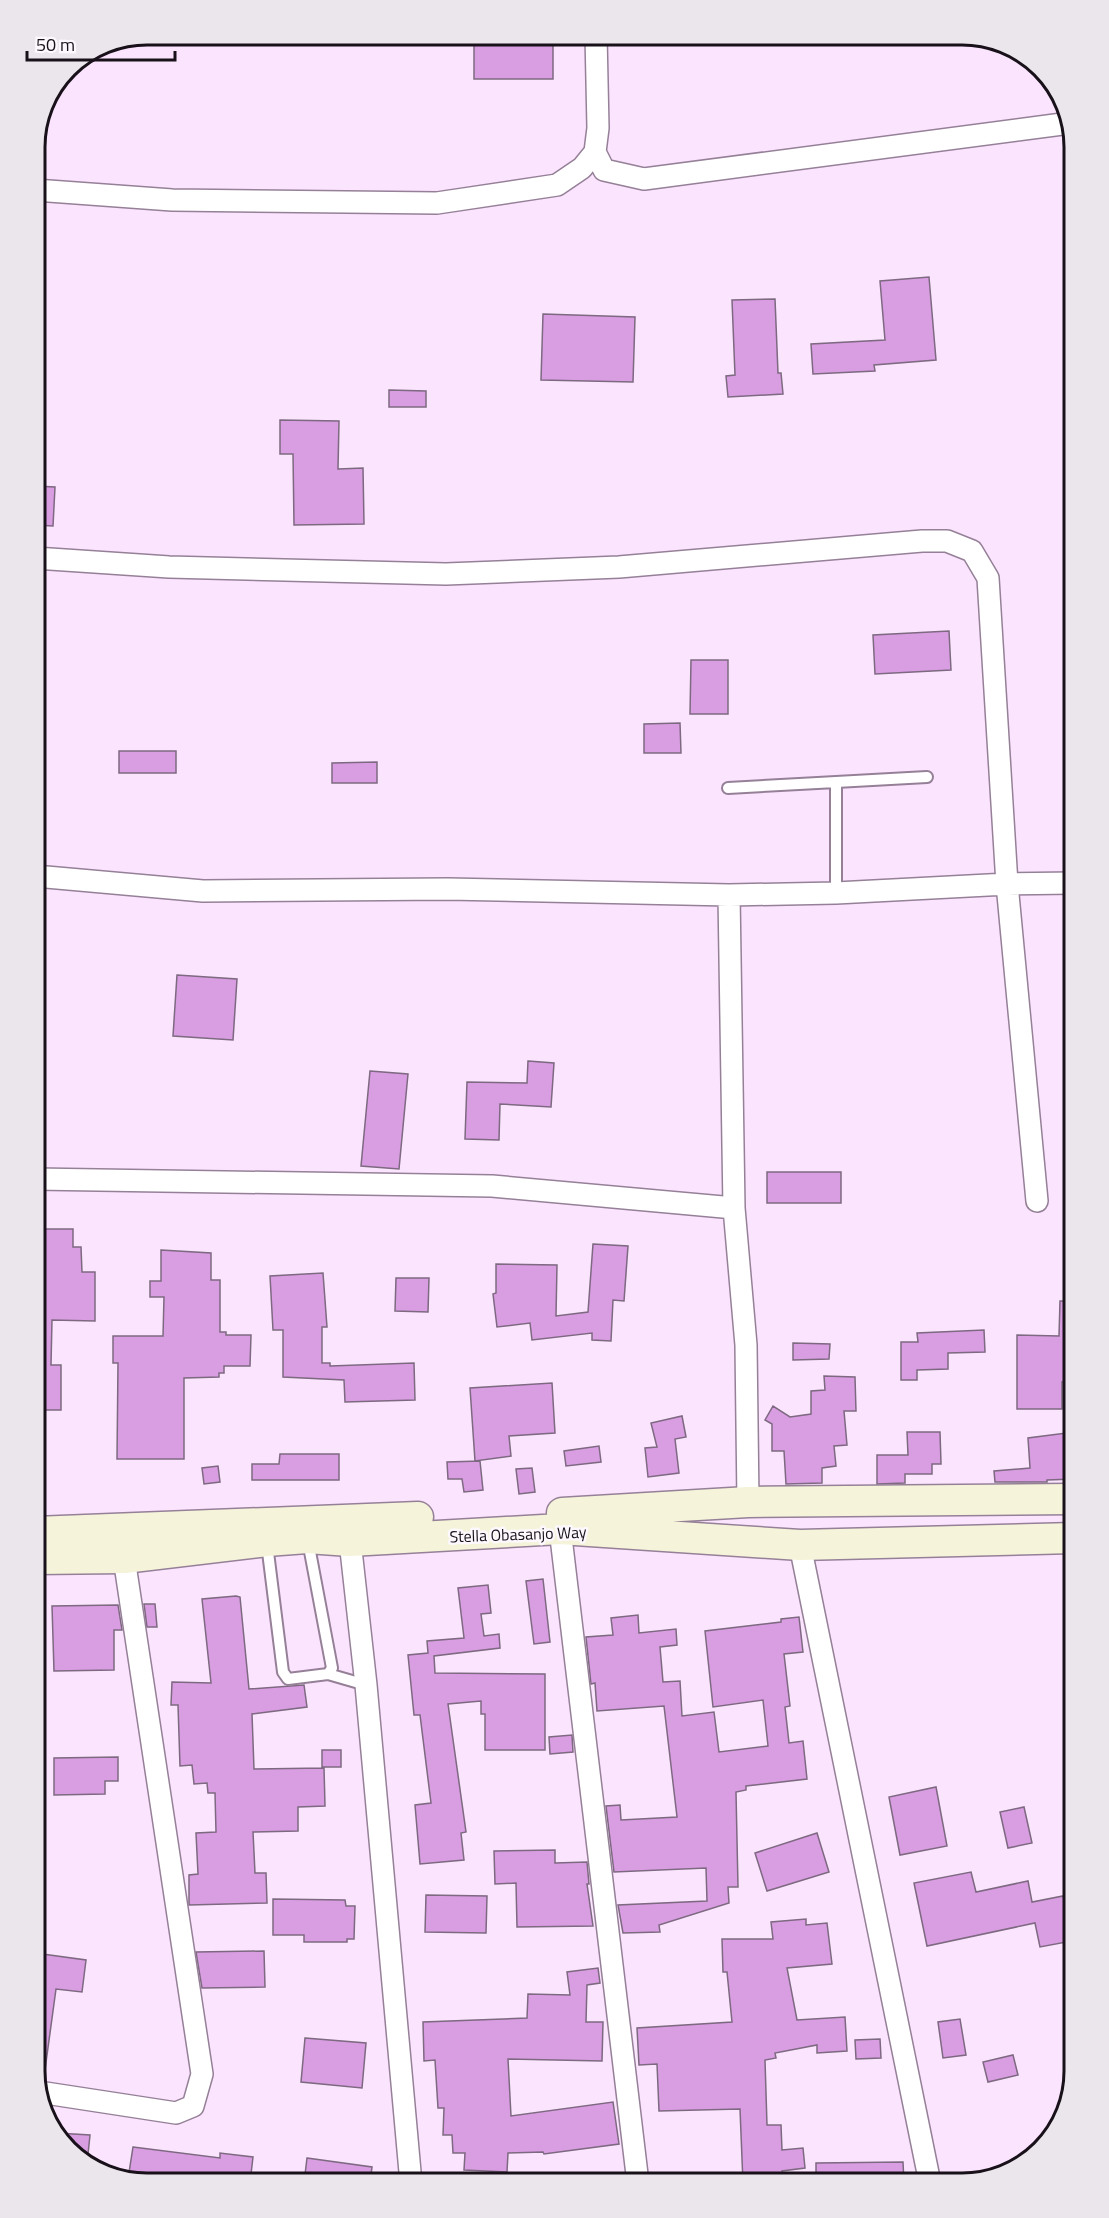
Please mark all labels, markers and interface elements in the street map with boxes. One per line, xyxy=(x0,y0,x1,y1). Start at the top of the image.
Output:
scale bar xyxy=(27,24,176,62)
text: 50 m xyxy=(36,31,75,58)
street label: Stella Obasanjo Way xyxy=(449,1520,587,1548)

